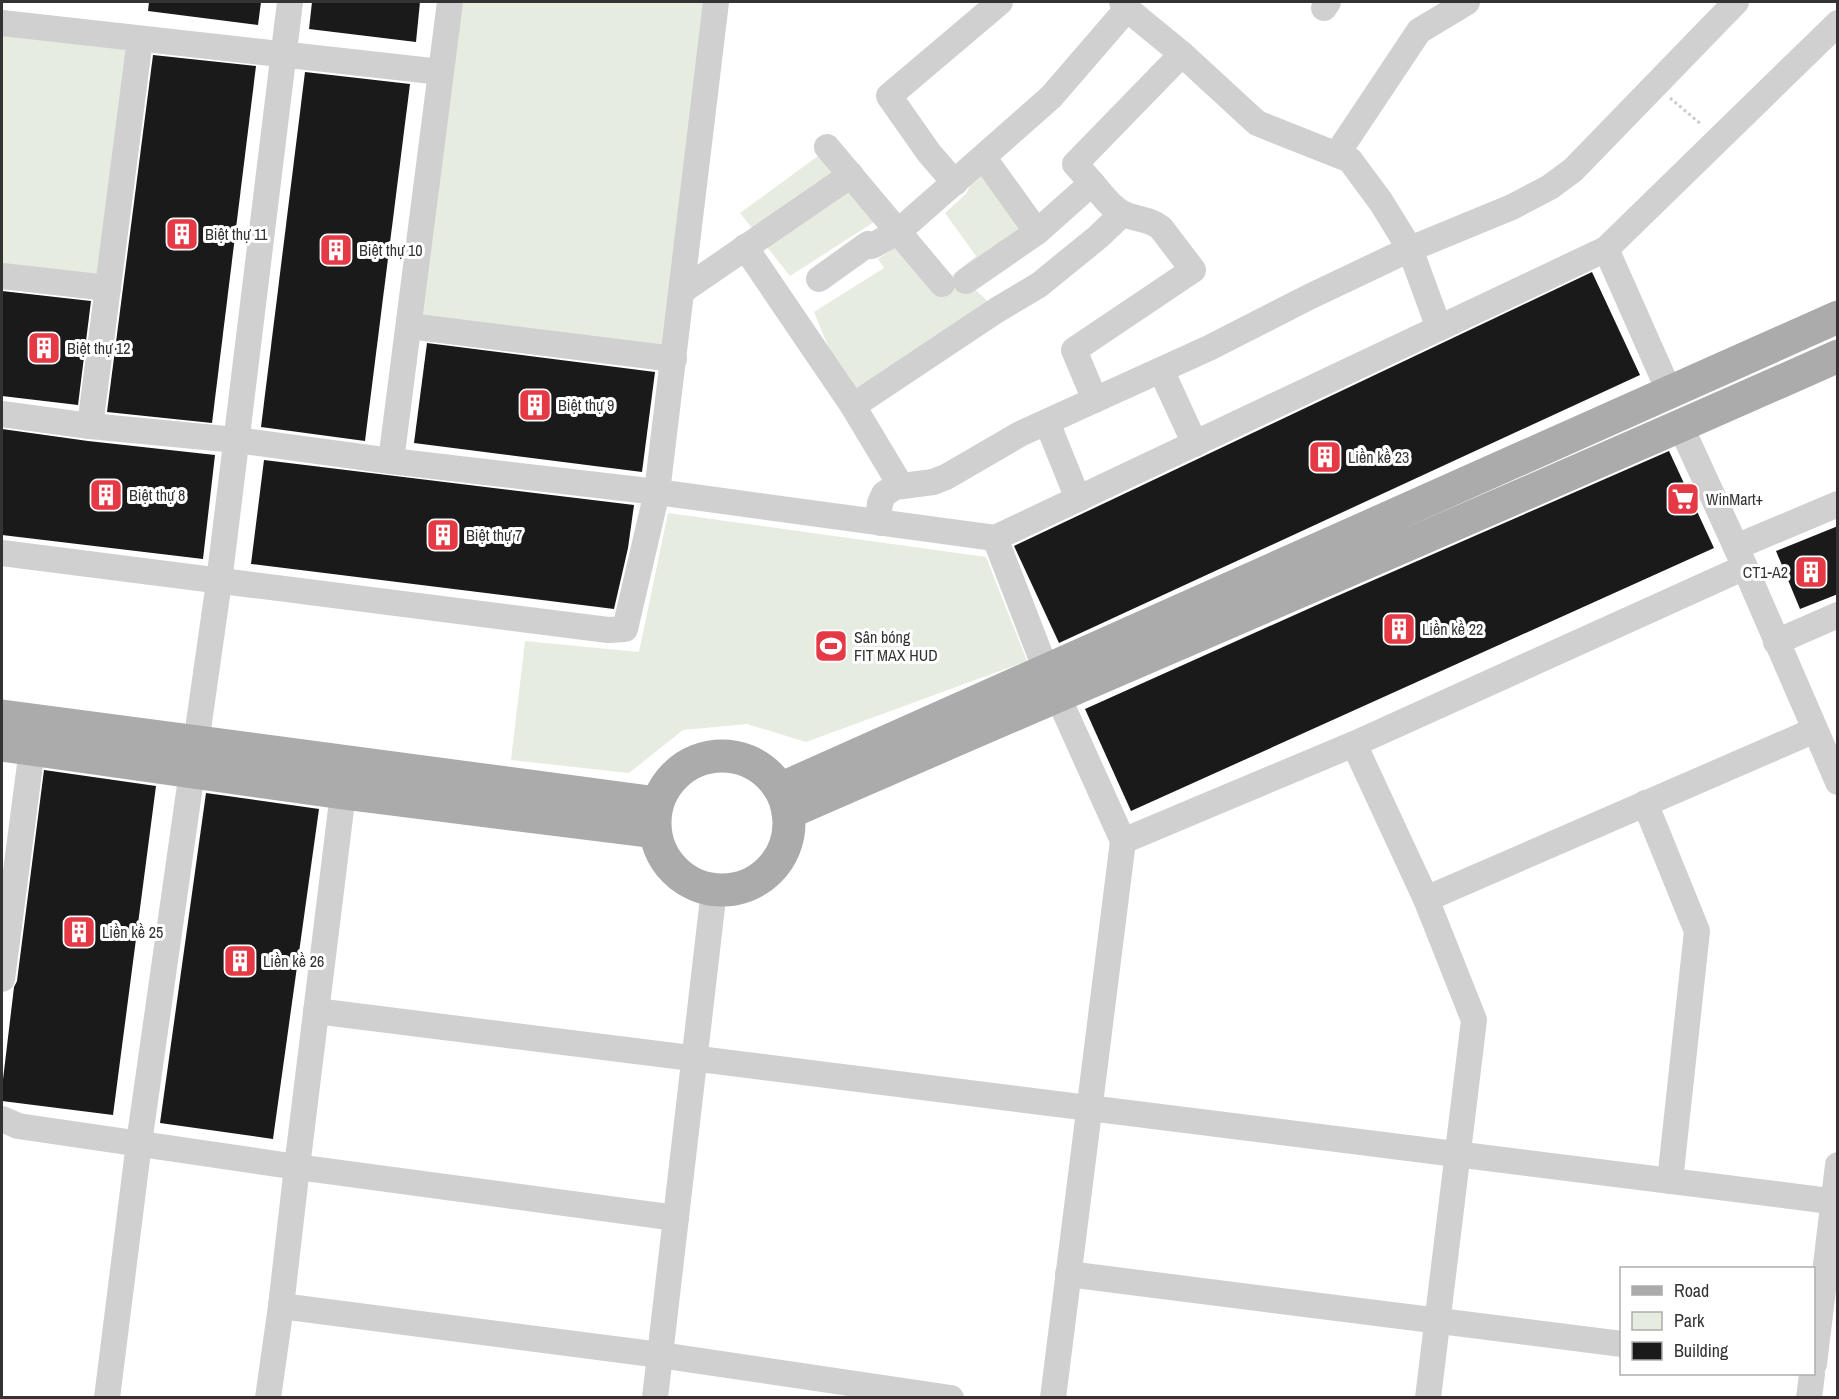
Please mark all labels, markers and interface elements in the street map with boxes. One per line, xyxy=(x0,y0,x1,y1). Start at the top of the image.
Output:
building icon: Biệt thự 11 xyxy=(164,216,200,252)
place label: Biệt thự 11 xyxy=(205,223,268,245)
building icon: Biệt thự 10 xyxy=(318,232,354,268)
place label: Biệt thự 10 xyxy=(359,239,422,261)
building icon: Biệt thự 12 xyxy=(26,330,62,366)
place label: Biệt thự 12 xyxy=(67,337,130,359)
building icon: Biệt thự 9 xyxy=(517,387,553,423)
place label: Biệt thự 9 xyxy=(558,394,614,416)
building icon: Liền kề 23 xyxy=(1307,439,1343,475)
place label: Liền kề 23 xyxy=(1348,446,1409,468)
building icon: Biệt thự 8 xyxy=(88,477,124,513)
supermarket icon: WinMart+ xyxy=(1665,481,1701,517)
place label: Biệt thự 8 xyxy=(129,484,185,506)
place label: WinMart+ xyxy=(1706,488,1763,510)
building icon: Biệt thự 7 xyxy=(425,517,461,553)
place label: Biệt thự 7 xyxy=(466,524,522,546)
building icon: CT1-A2 xyxy=(1793,554,1829,590)
place label: CT1-A2 xyxy=(1743,561,1788,583)
building icon: Liền kề 22 xyxy=(1381,611,1417,647)
place label: Liền kề 22 xyxy=(1422,618,1483,640)
place label: Sân bóng FIT MAX HUD xyxy=(854,626,938,666)
sports icon: Sân bóng FIT MAX HUD xyxy=(813,628,849,664)
building icon: Liền kề 25 xyxy=(61,914,97,950)
place label: Liền kề 25 xyxy=(102,921,163,943)
building icon: Liền kề 26 xyxy=(222,943,258,979)
place label: Liền kề 26 xyxy=(263,950,324,972)
legend xyxy=(1620,1267,1815,1375)
text: Road xyxy=(1674,1278,1709,1303)
text: Park xyxy=(1674,1308,1705,1333)
text: Building xyxy=(1674,1338,1729,1363)

